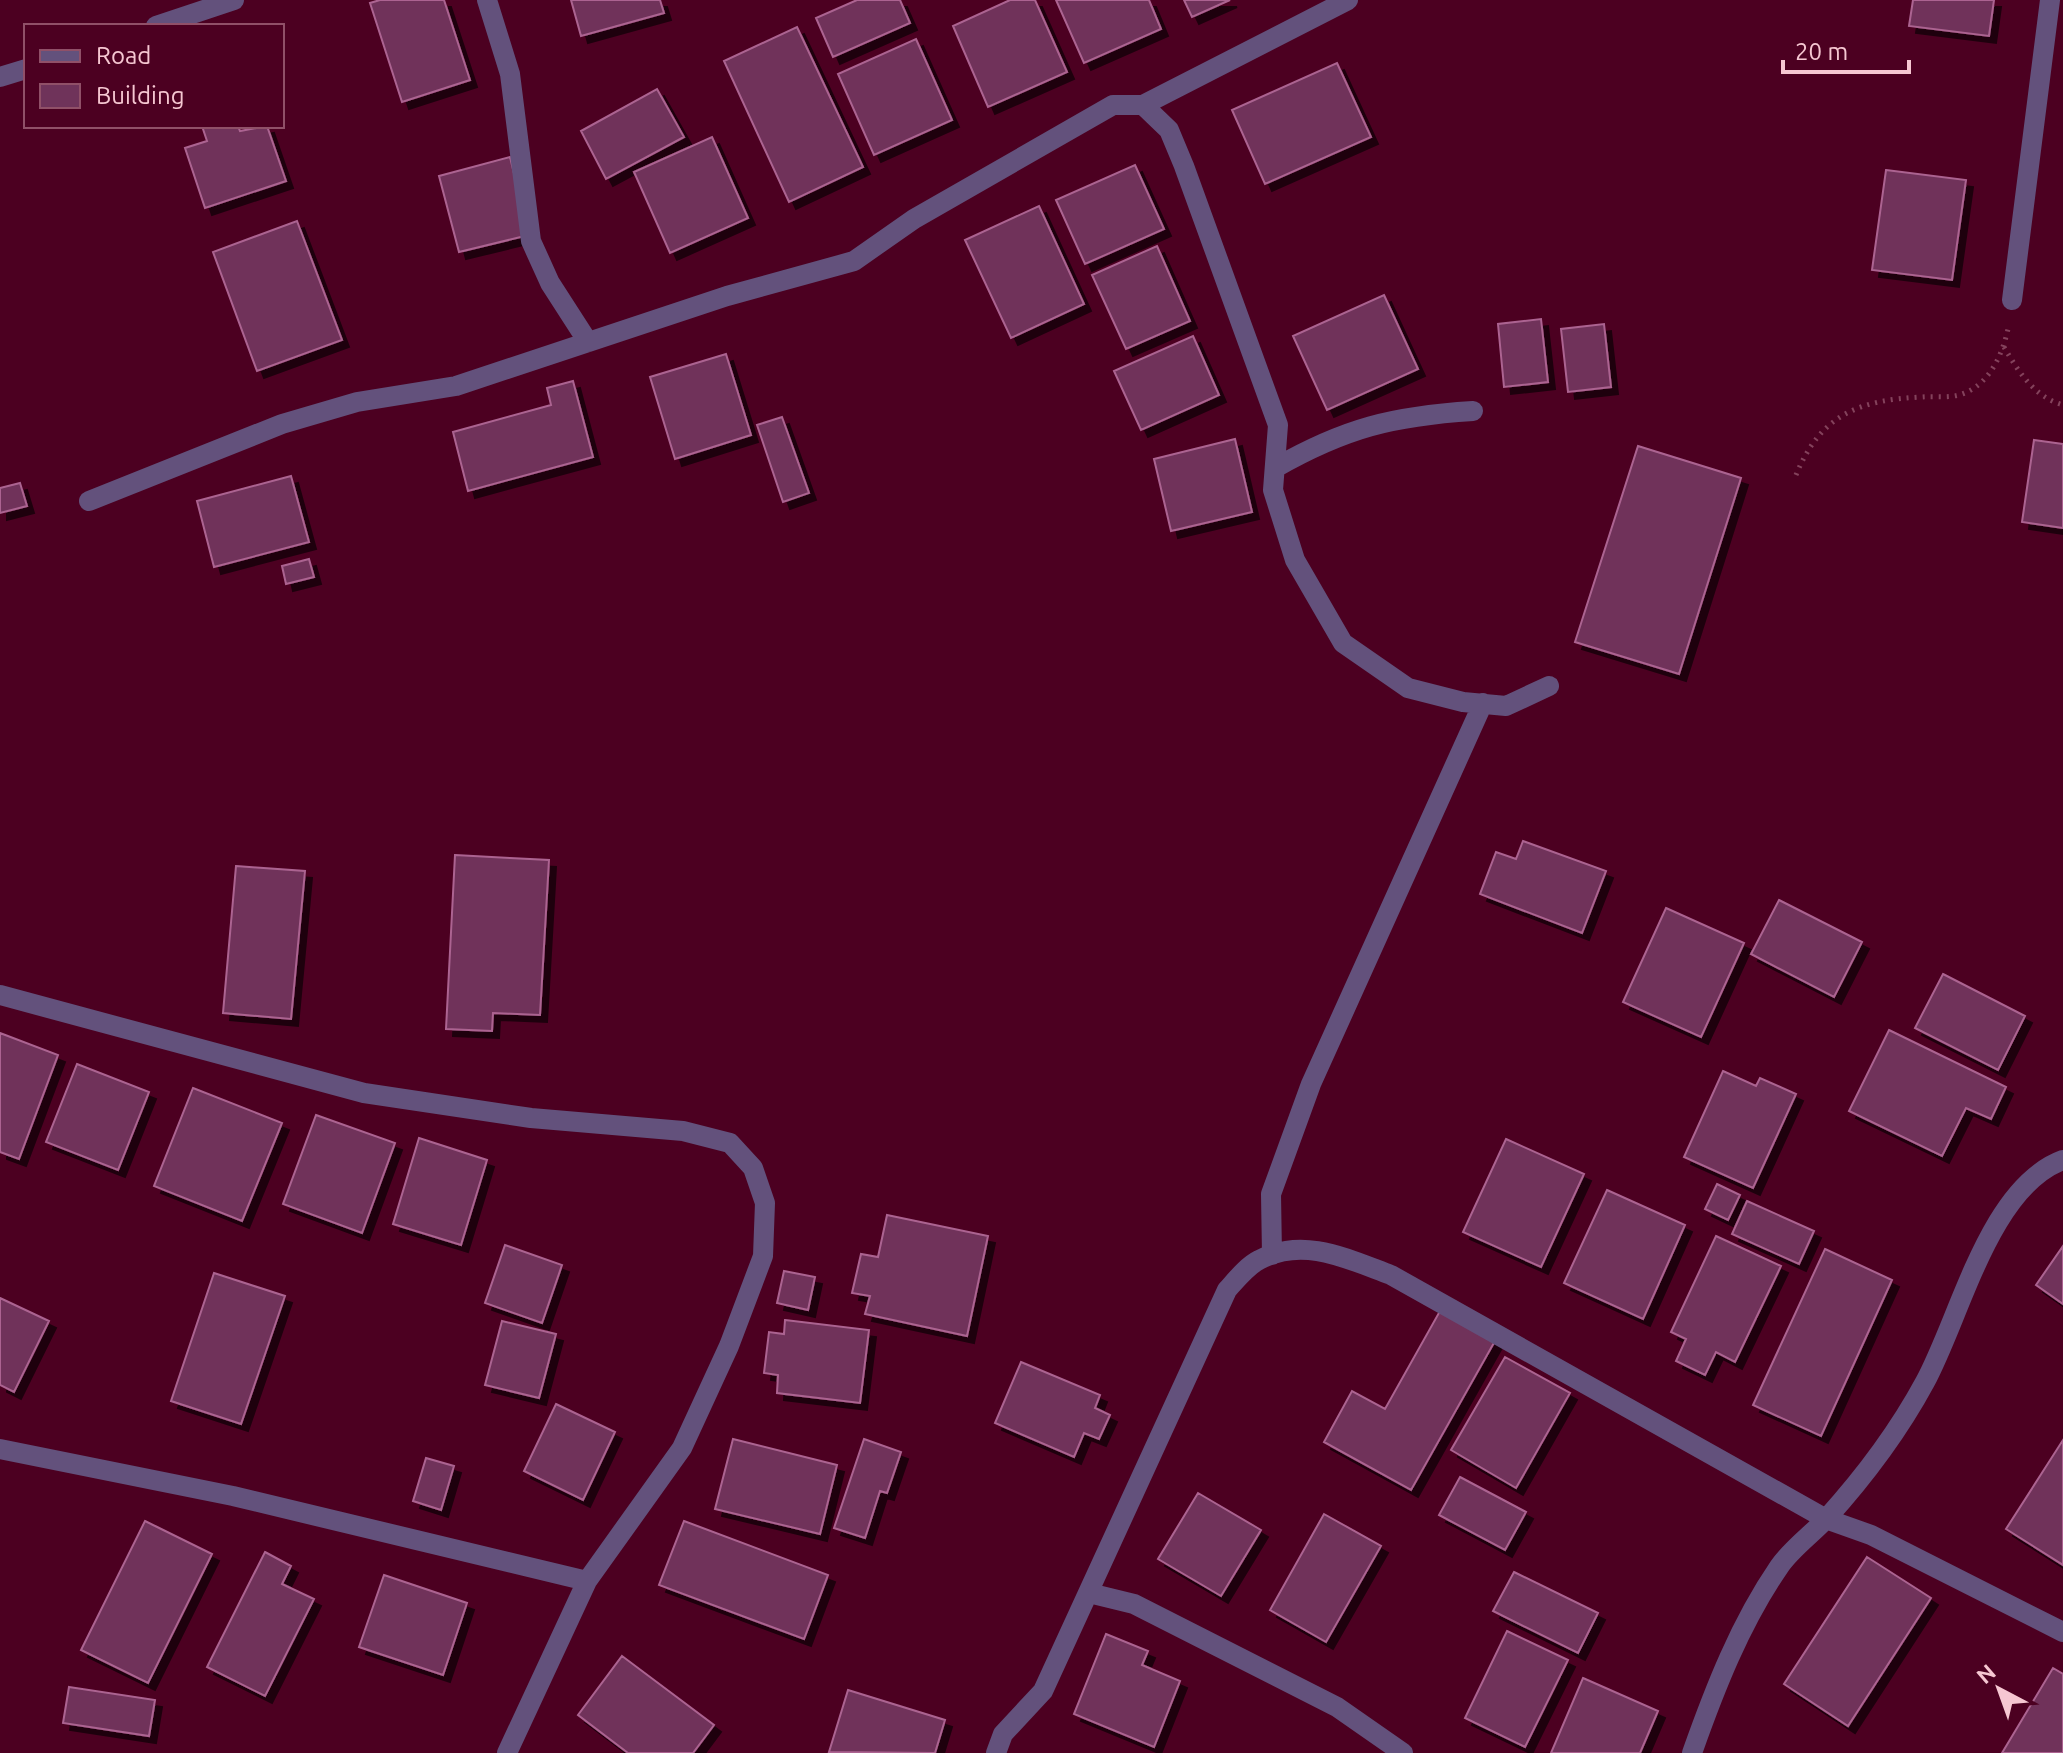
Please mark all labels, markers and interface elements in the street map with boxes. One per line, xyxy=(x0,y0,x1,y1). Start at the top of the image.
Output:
legend xyxy=(24,24,284,128)
scale bar xyxy=(1783,24,1909,74)
text: 20 m xyxy=(1795,38,1848,65)
text: Road xyxy=(96,42,151,69)
text: Building xyxy=(96,82,184,109)
north arrow xyxy=(1959,1649,2039,1729)
text: N xyxy=(1971,1659,2000,1688)

